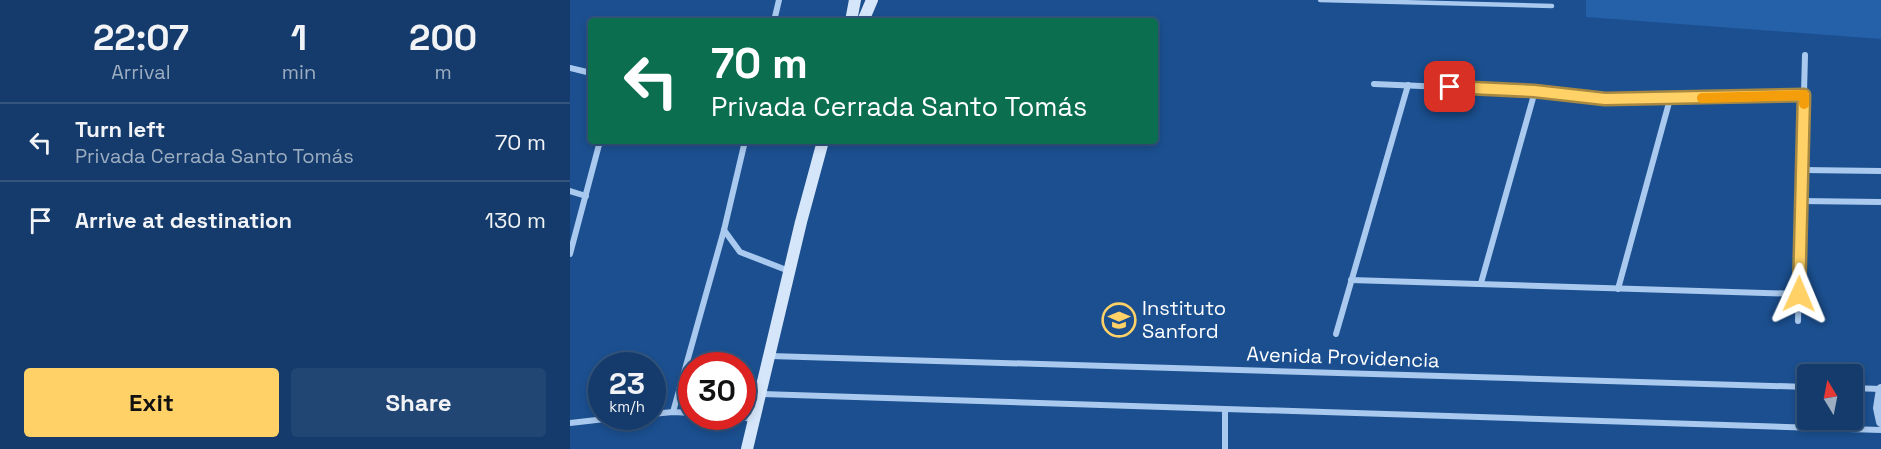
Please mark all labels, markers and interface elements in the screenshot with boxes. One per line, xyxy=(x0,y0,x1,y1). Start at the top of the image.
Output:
text: 22:07 xyxy=(93,15,189,61)
text: 1 xyxy=(291,15,307,61)
text: 200 xyxy=(409,15,477,61)
text: 70 m xyxy=(711,37,808,90)
icon: left xyxy=(612,42,690,120)
text: Arrival xyxy=(111,59,171,85)
text: min xyxy=(282,59,316,85)
text: m xyxy=(434,59,452,85)
pin xyxy=(1424,61,1475,112)
icon: arrive xyxy=(1433,70,1466,103)
text: Privada Cerrada Santo Tomás xyxy=(711,89,1087,124)
text: Turn left xyxy=(75,115,165,143)
icon: left xyxy=(24,126,57,159)
text: 70 m xyxy=(495,128,546,156)
text: Privada Cerrada Santo Tomás xyxy=(75,143,354,169)
icon: arrive xyxy=(24,204,57,237)
text: Arrive at destination xyxy=(75,206,292,234)
text: 130 m xyxy=(485,206,546,234)
position arrow xyxy=(1767,262,1831,326)
place label: Instituto Sanford xyxy=(1142,295,1226,344)
school or university icon: Instituto Sanford xyxy=(1101,302,1137,338)
street label: Avenida Providencia xyxy=(1246,341,1440,373)
speed limit sign: 30 xyxy=(678,352,756,430)
text: 23 xyxy=(609,364,645,403)
north arrow xyxy=(1797,364,1863,430)
map controls xyxy=(1797,364,1863,430)
button: Exit xyxy=(24,368,279,437)
button: Share xyxy=(291,368,546,437)
text: km/h xyxy=(609,397,645,416)

